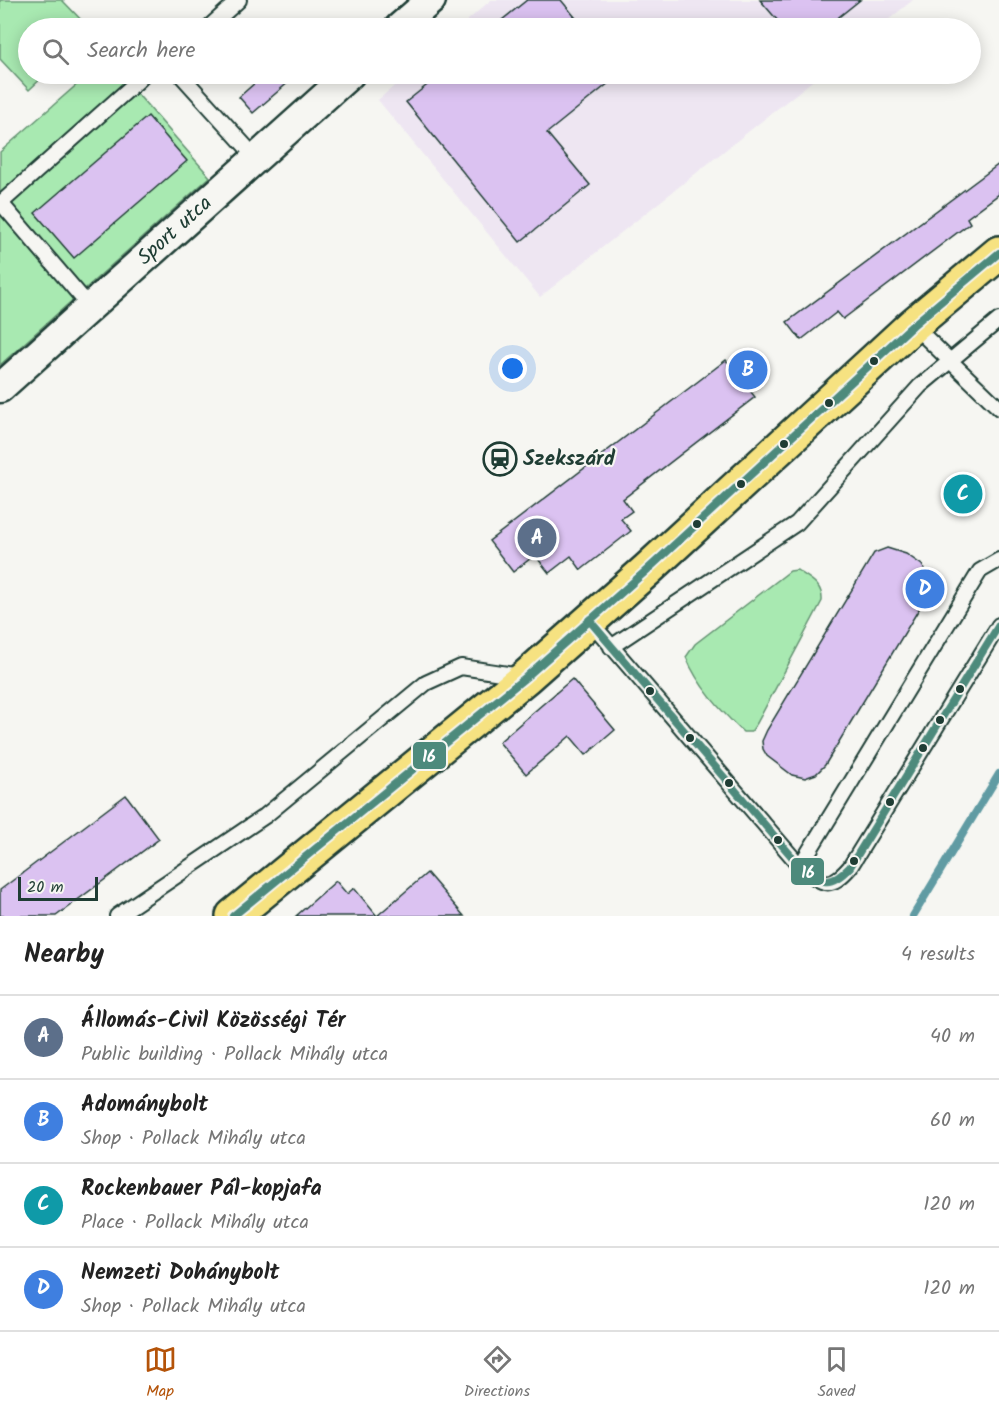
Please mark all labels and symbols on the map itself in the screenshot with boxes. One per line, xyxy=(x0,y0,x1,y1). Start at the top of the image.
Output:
street label: Sport utca xyxy=(130,188,220,274)
pin: B xyxy=(728,348,768,392)
your location xyxy=(498,354,527,383)
unlabelled marker xyxy=(868,355,880,367)
unlabelled marker xyxy=(823,397,835,409)
unlabelled marker xyxy=(778,438,790,450)
station icon: Szekszárd xyxy=(482,441,518,477)
place label: Szekszárd xyxy=(523,443,616,476)
pin: C xyxy=(944,472,982,516)
unlabelled marker xyxy=(735,478,747,490)
pin: A xyxy=(518,516,556,560)
unlabelled marker xyxy=(691,518,703,530)
pin: D xyxy=(906,566,944,612)
unlabelled marker xyxy=(954,683,966,695)
unlabelled marker xyxy=(644,685,656,697)
unlabelled marker xyxy=(934,714,946,726)
unlabelled marker xyxy=(684,732,696,744)
line badge: 16 xyxy=(412,741,447,770)
unlabelled marker xyxy=(917,742,929,754)
text: 16 xyxy=(422,745,436,770)
unlabelled marker xyxy=(723,777,735,789)
unlabelled marker xyxy=(884,796,896,808)
unlabelled marker xyxy=(772,834,784,846)
unlabelled marker xyxy=(848,855,860,867)
line badge: 16 xyxy=(790,857,825,886)
text: 16 xyxy=(801,861,815,886)
scale bar xyxy=(18,874,98,902)

